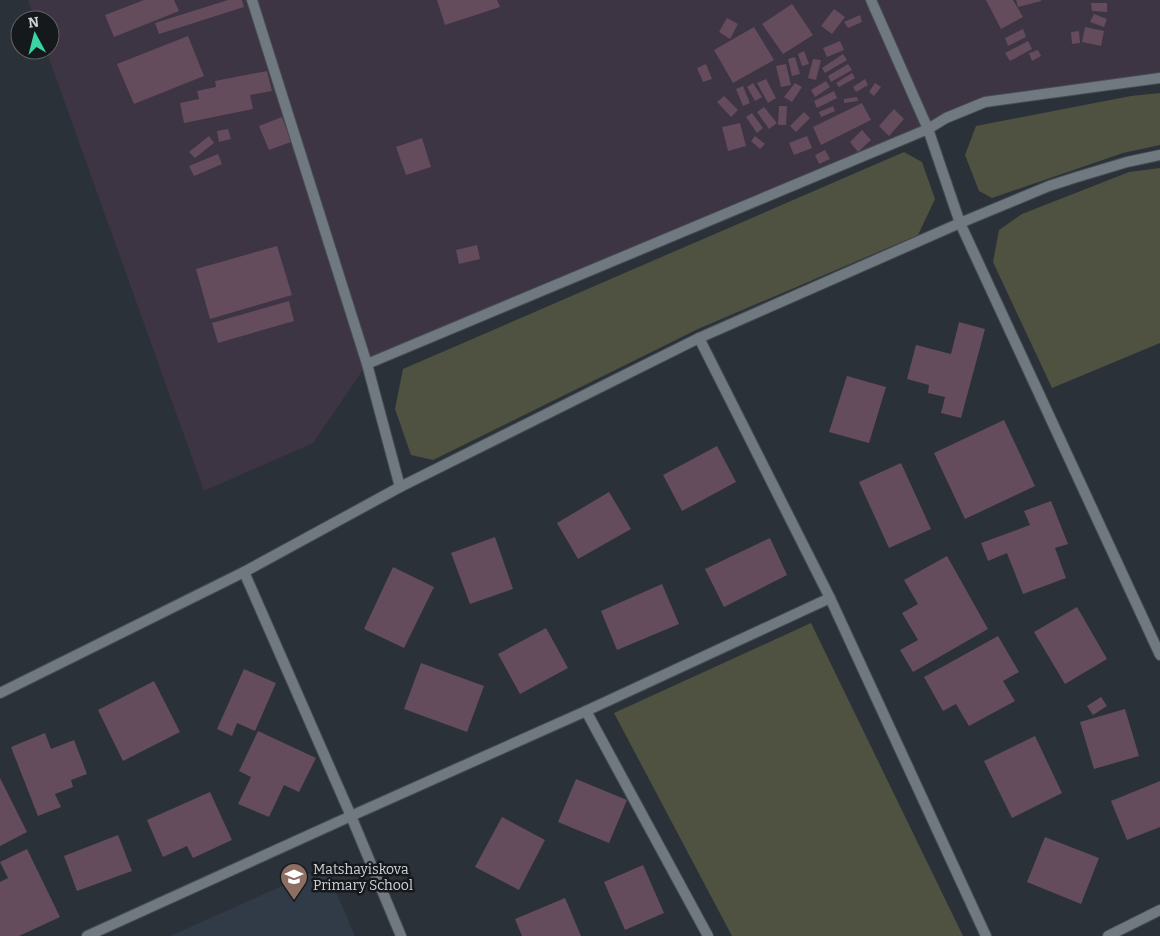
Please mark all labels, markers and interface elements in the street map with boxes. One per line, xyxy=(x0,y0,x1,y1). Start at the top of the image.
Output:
north arrow xyxy=(10,10,60,60)
text: N xyxy=(27,13,40,32)
place label: Matshayiskova Primary School xyxy=(313,861,413,894)
school or university icon: Matshayiskova Primary School xyxy=(279,862,309,901)

